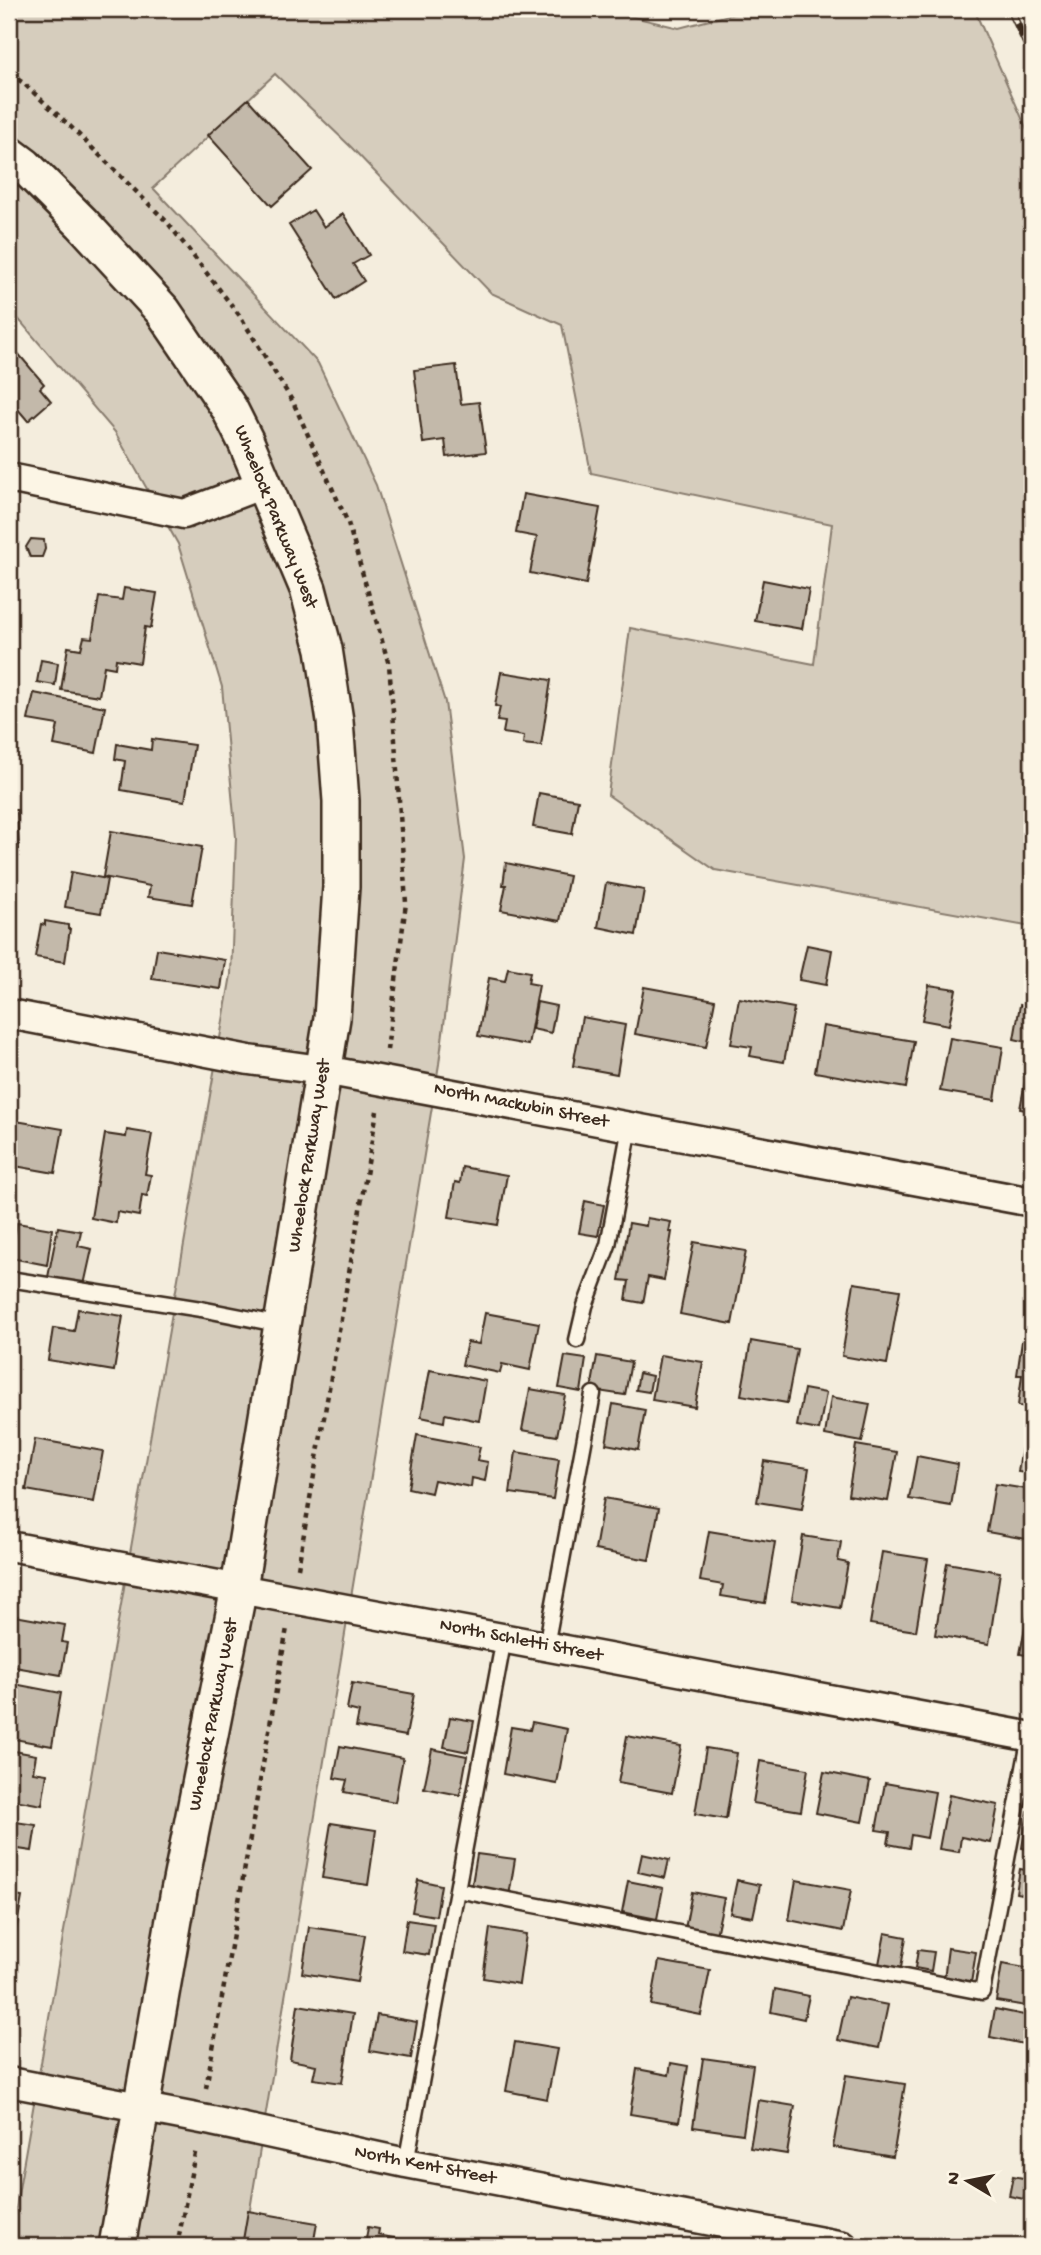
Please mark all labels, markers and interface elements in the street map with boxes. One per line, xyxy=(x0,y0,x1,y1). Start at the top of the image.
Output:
street label: Wheelock Parkway West xyxy=(228,422,323,614)
street label: Wheelock Parkway West xyxy=(283,1055,337,1254)
street label: North Mackubin Street xyxy=(432,1078,612,1135)
street label: North Schletti Street xyxy=(437,1614,607,1669)
street label: Wheelock Parkway West xyxy=(184,1615,244,1813)
street label: North Kent Street xyxy=(352,2141,500,2191)
north arrow xyxy=(932,2146,1002,2216)
text: N xyxy=(942,2171,967,2187)

